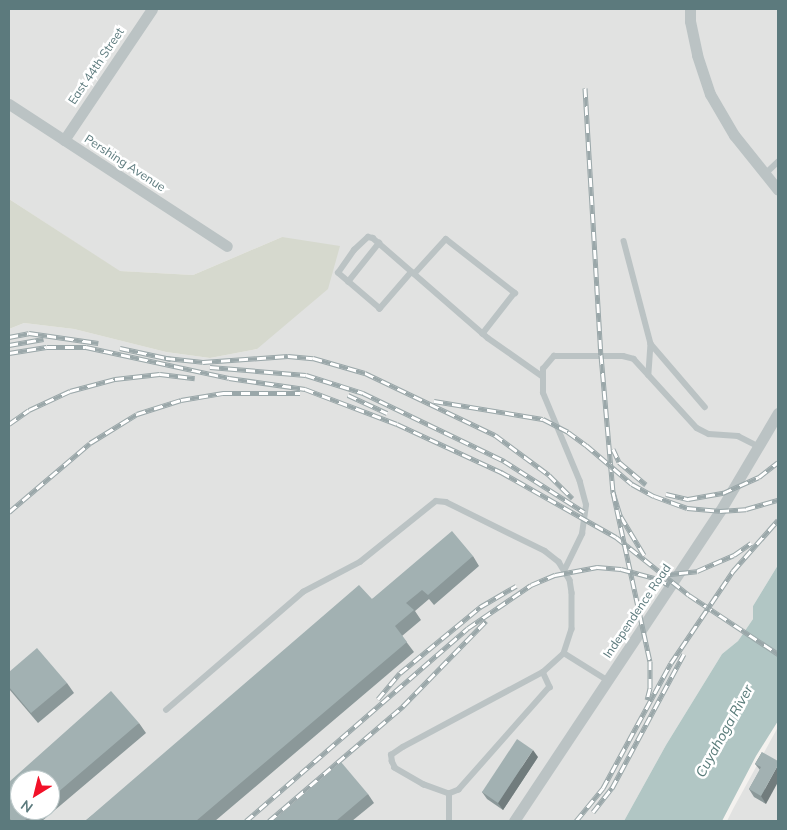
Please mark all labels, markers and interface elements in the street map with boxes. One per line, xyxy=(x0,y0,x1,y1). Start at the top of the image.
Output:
street label: East 44th Street xyxy=(65,25,127,107)
street label: Pershing Avenue xyxy=(82,132,168,194)
street label: Independence Road xyxy=(600,561,674,661)
water label: Cuyahoga River xyxy=(692,682,756,780)
north arrow xyxy=(10,770,60,820)
text: N xyxy=(17,796,36,817)

